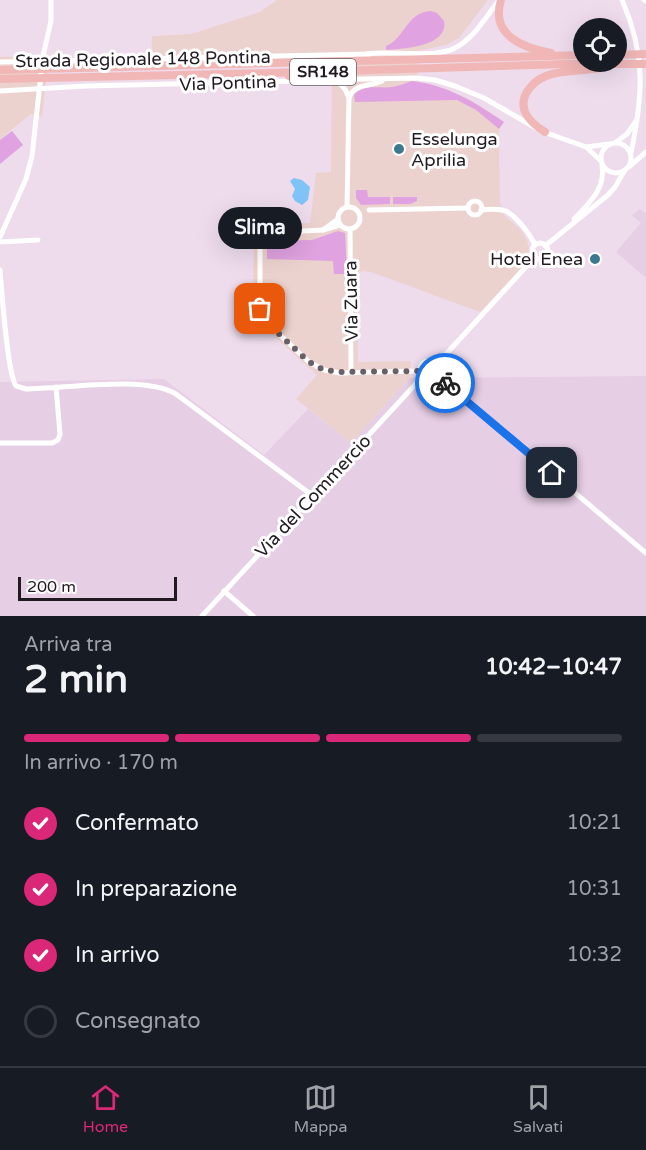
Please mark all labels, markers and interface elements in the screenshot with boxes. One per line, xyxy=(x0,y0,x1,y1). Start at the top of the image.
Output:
map controls xyxy=(573,18,627,72)
button: locate xyxy=(573,18,627,72)
street label: Strada Regionale 148 Pontina xyxy=(15,46,271,72)
road number: SR148 xyxy=(290,59,356,85)
street label: Via Pontina xyxy=(179,70,277,96)
place label: Esselunga Aprilia xyxy=(411,128,498,171)
marker: Esselunga Aprilia xyxy=(392,142,406,156)
callout: Slima xyxy=(218,207,302,249)
text: Slima xyxy=(234,216,286,240)
place label: Hotel Enea xyxy=(490,248,583,270)
marker: Hotel Enea xyxy=(588,252,602,266)
street label: Via Zuara xyxy=(339,260,363,342)
pin xyxy=(234,283,285,334)
icon: bag xyxy=(243,292,276,325)
courier xyxy=(415,353,475,413)
icon: bike xyxy=(429,367,462,400)
street label: Via del Commercio xyxy=(250,430,376,562)
pin xyxy=(526,447,577,498)
icon: home xyxy=(535,456,568,489)
scale bar xyxy=(18,574,177,602)
text: 200 m xyxy=(27,577,76,597)
text: Arriva tra xyxy=(24,633,113,657)
text: 10:42–10:47 xyxy=(485,654,622,680)
text: 2 min xyxy=(24,656,128,703)
text: In arrivo · 170 m xyxy=(24,751,178,775)
icon: check xyxy=(24,807,57,840)
text: Confermato xyxy=(75,810,199,836)
text: 10:21 xyxy=(567,811,622,835)
icon: check xyxy=(24,873,57,906)
text: In preparazione xyxy=(75,876,237,902)
text: 10:31 xyxy=(567,877,622,901)
icon: check xyxy=(24,939,57,972)
text: In arrivo xyxy=(75,942,160,968)
text: 10:32 xyxy=(567,943,622,967)
text: Consegnato xyxy=(75,1008,201,1034)
tab: Home xyxy=(83,1081,128,1137)
tab: Mappa xyxy=(294,1081,347,1137)
tab: Salvati xyxy=(513,1081,563,1137)

